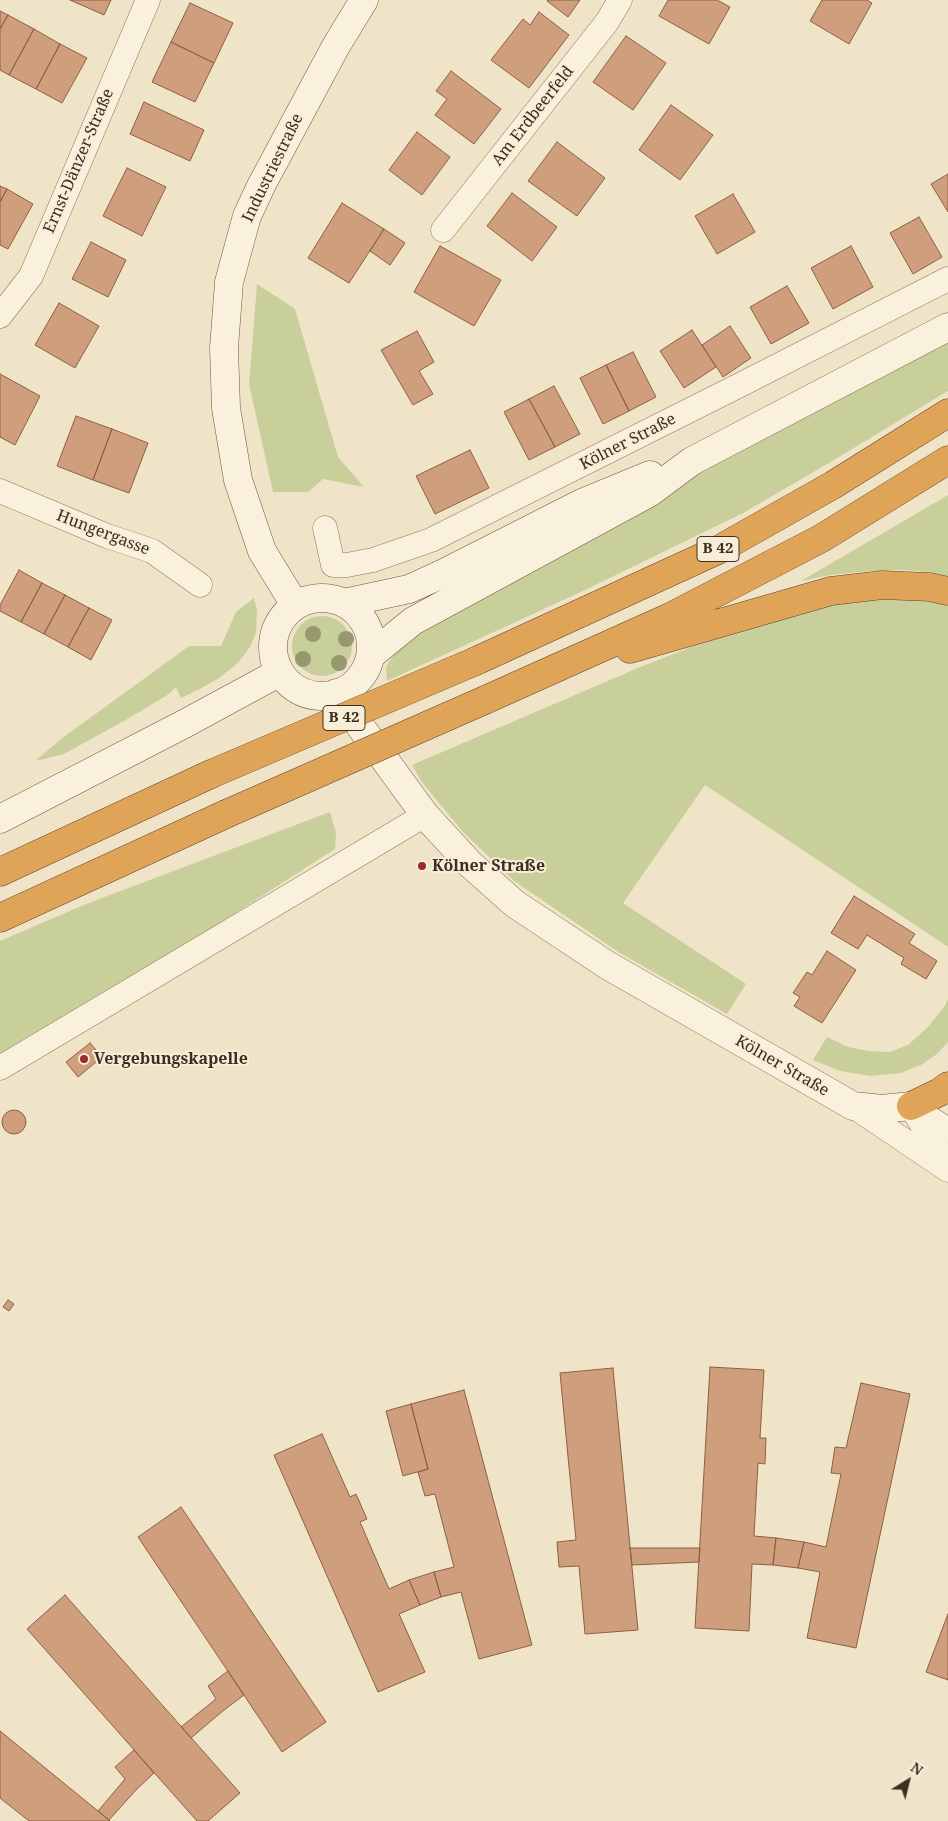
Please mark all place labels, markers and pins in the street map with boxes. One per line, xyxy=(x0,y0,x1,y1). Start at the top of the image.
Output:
place label: Kölner Straße xyxy=(432,856,545,876)
marker: Kölner Straße xyxy=(416,860,428,872)
place label: Vergebungskapelle xyxy=(94,1049,248,1069)
marker: Vergebungskapelle xyxy=(78,1053,90,1065)

